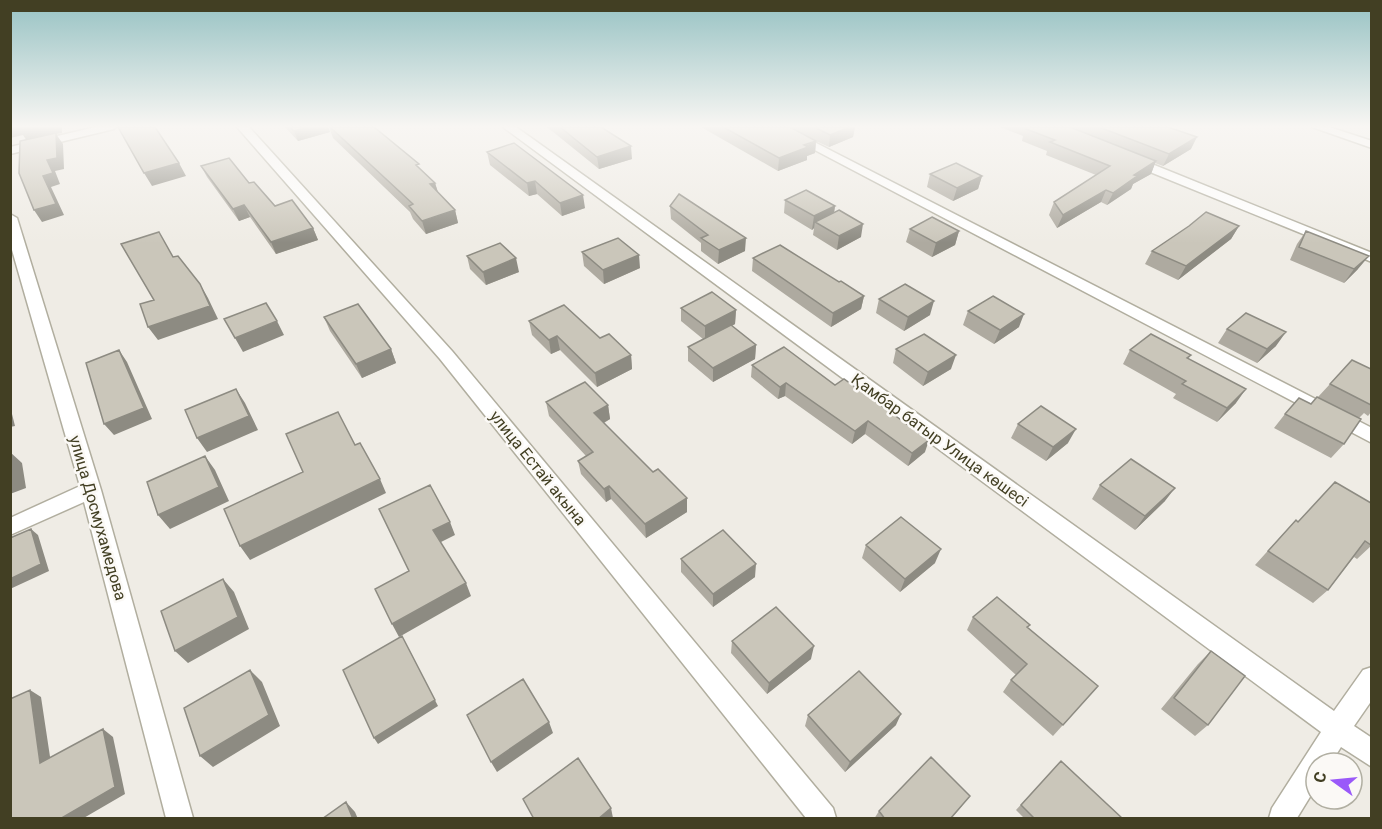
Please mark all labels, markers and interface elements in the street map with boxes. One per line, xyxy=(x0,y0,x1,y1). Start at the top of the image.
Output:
street label: Қамбар батыр Улица көшесі xyxy=(848,369,1032,511)
street label: улица Естай акына xyxy=(486,407,590,529)
street label: улица Досмухамедова xyxy=(65,433,131,603)
north arrow xyxy=(1304,751,1364,811)
text: С xyxy=(1309,770,1331,785)

